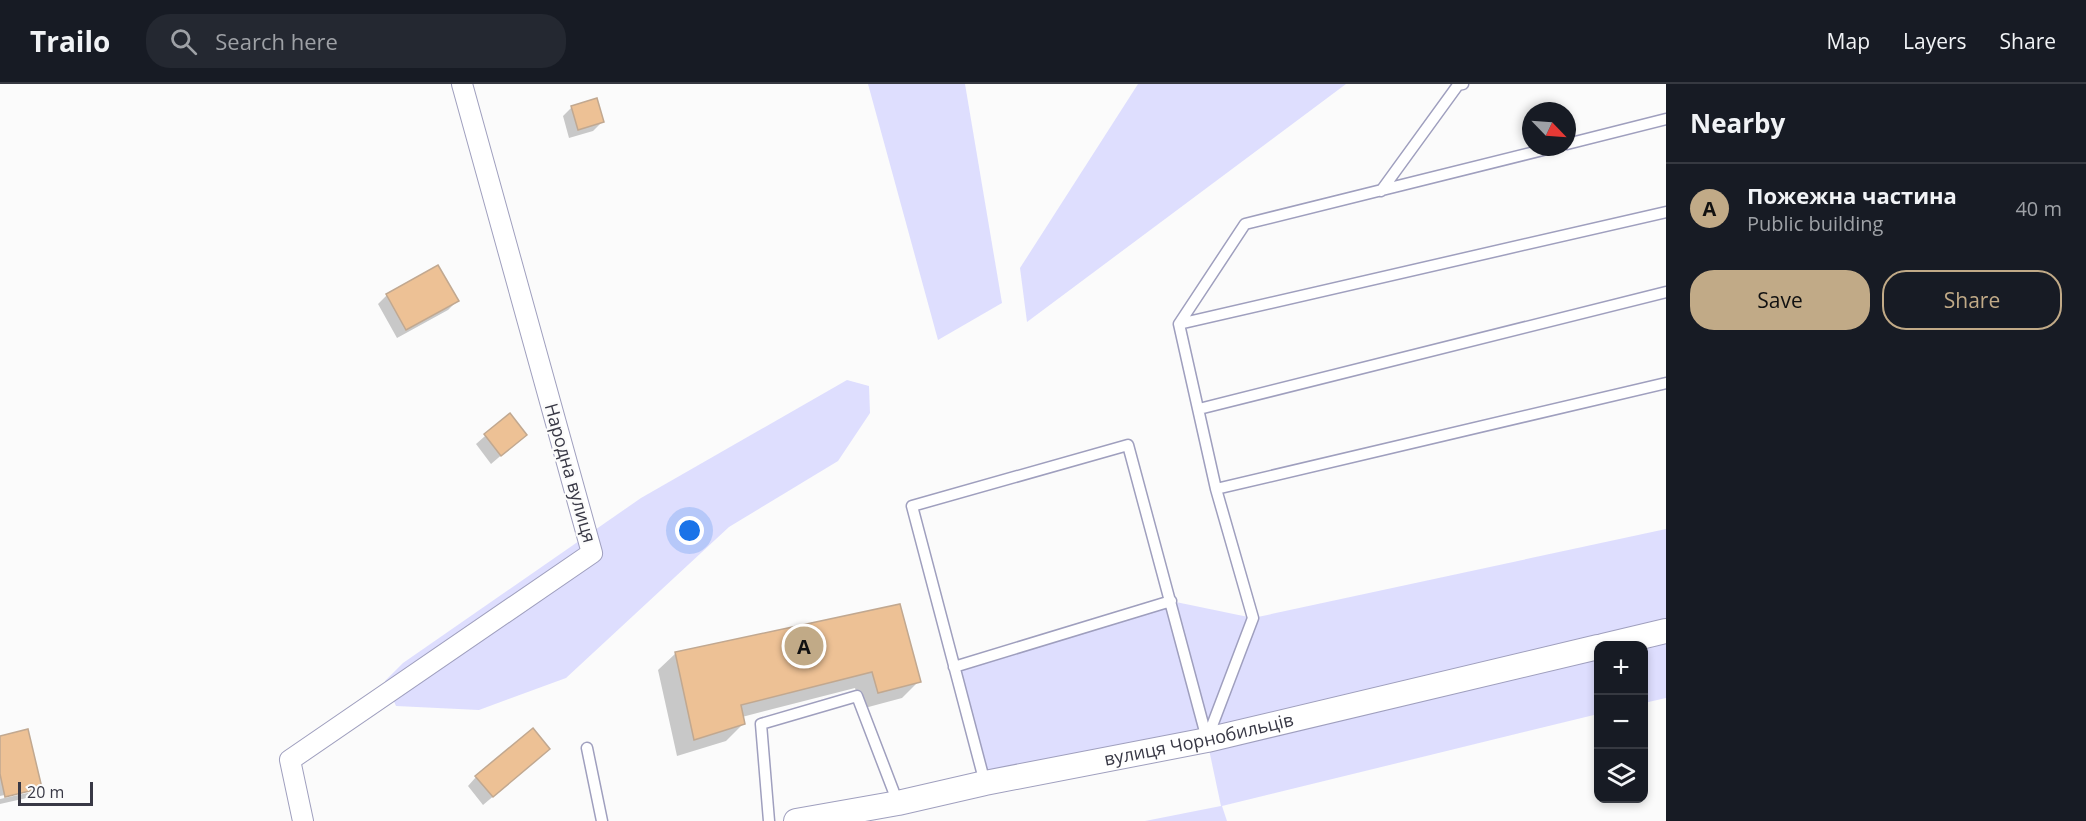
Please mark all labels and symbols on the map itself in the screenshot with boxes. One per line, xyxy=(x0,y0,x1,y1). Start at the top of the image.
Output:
north arrow xyxy=(1522,102,1576,156)
street label: Народна вулиця xyxy=(540,400,602,545)
your location xyxy=(675,516,704,545)
pin: A xyxy=(784,624,824,668)
street label: вулиця Чорнобильців xyxy=(1102,707,1296,771)
scale bar xyxy=(18,779,93,806)

